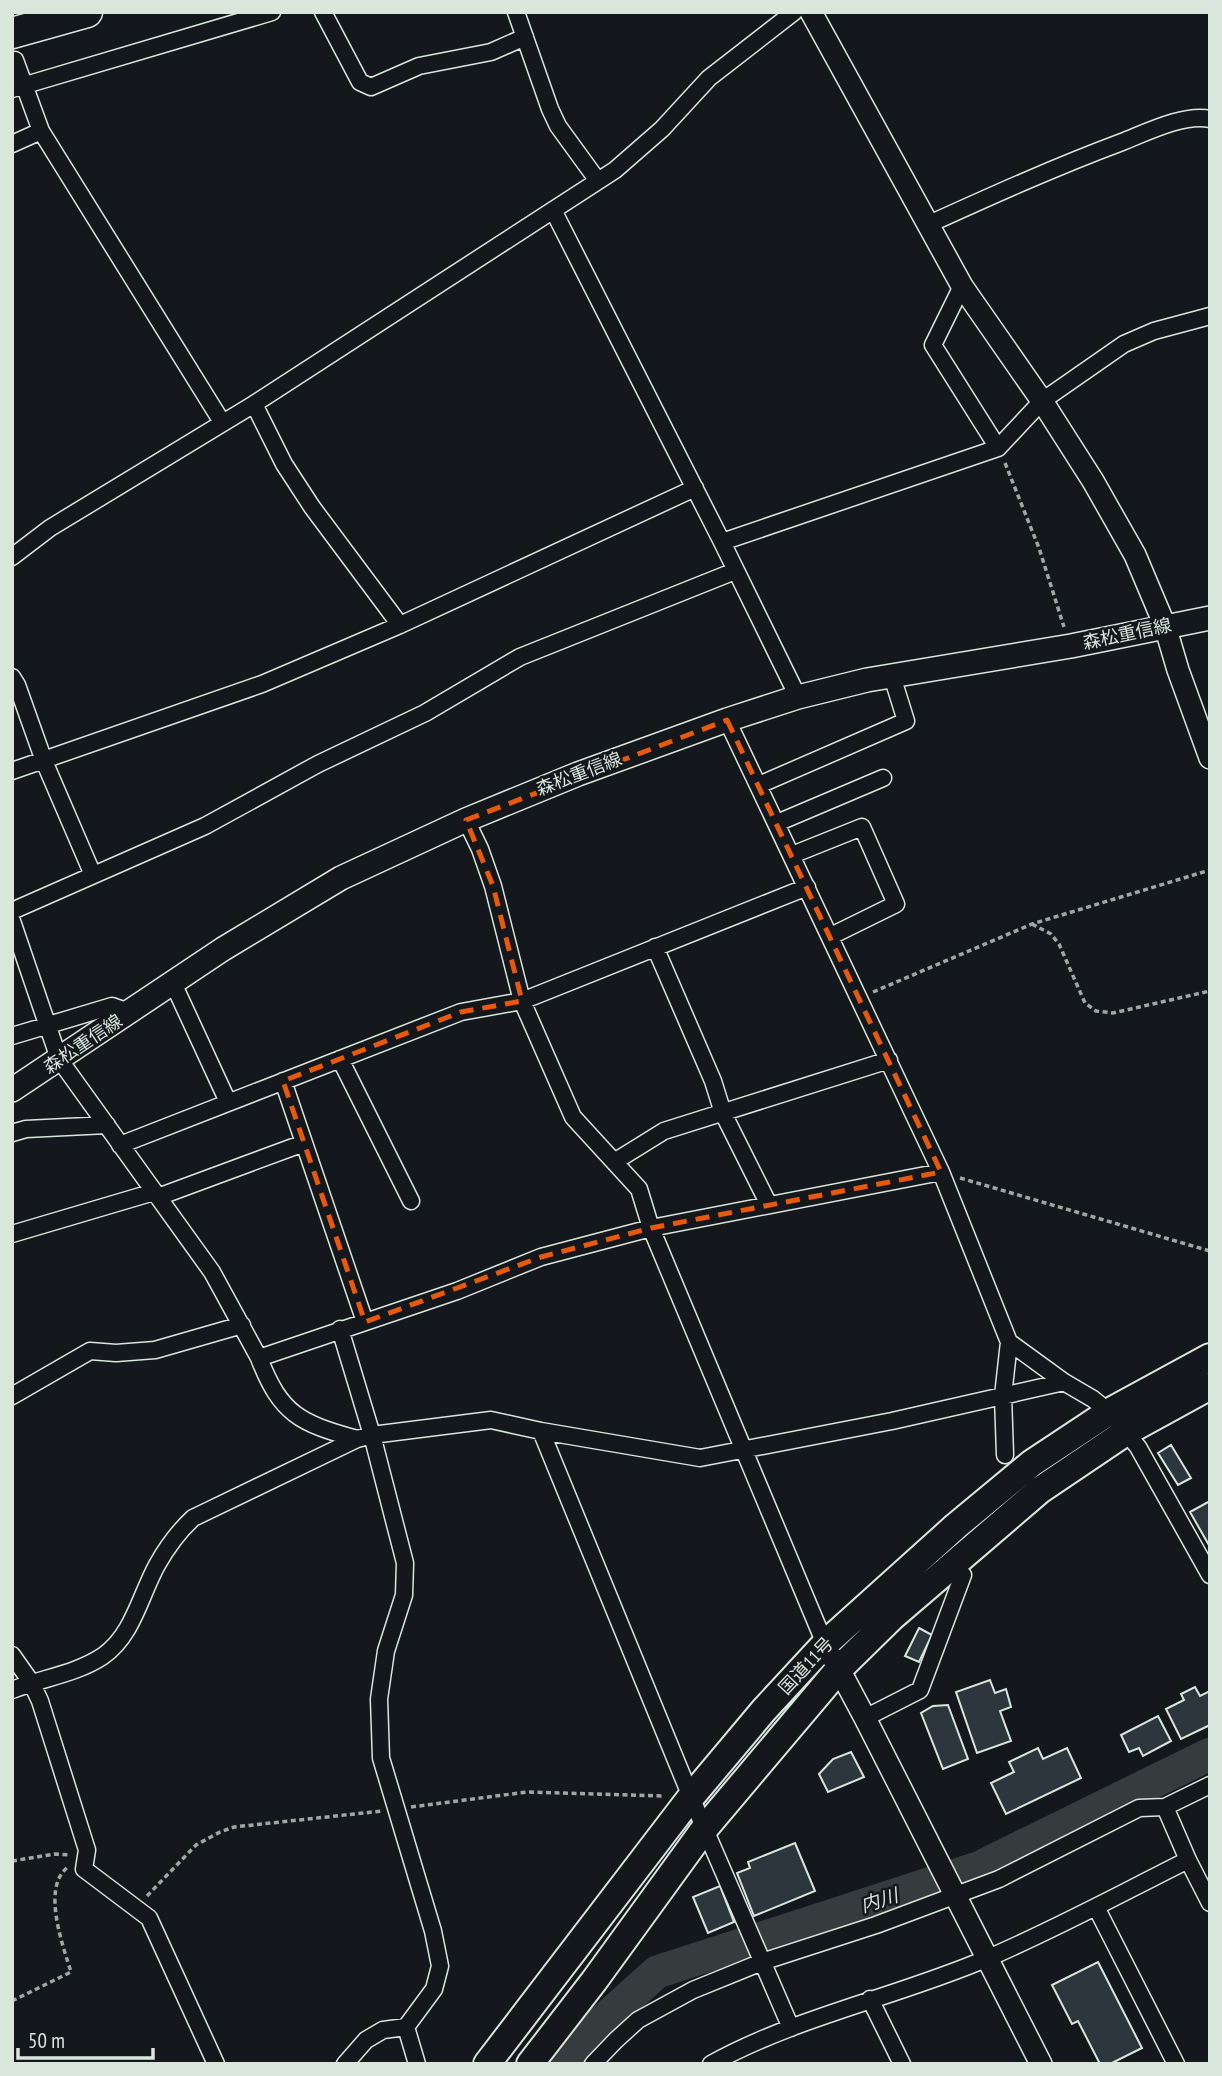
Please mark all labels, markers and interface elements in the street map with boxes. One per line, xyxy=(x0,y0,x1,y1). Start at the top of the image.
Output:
street label: 森松重信線 xyxy=(1080,613,1173,654)
street label: 森松重信線 xyxy=(533,747,625,800)
street label: 森松重信線 xyxy=(39,1009,126,1078)
street label: 国道11号 xyxy=(773,1632,838,1699)
water label: 内川 xyxy=(857,1882,903,1917)
scale bar xyxy=(18,2016,152,2060)
text: 50 m xyxy=(28,2027,65,2054)

